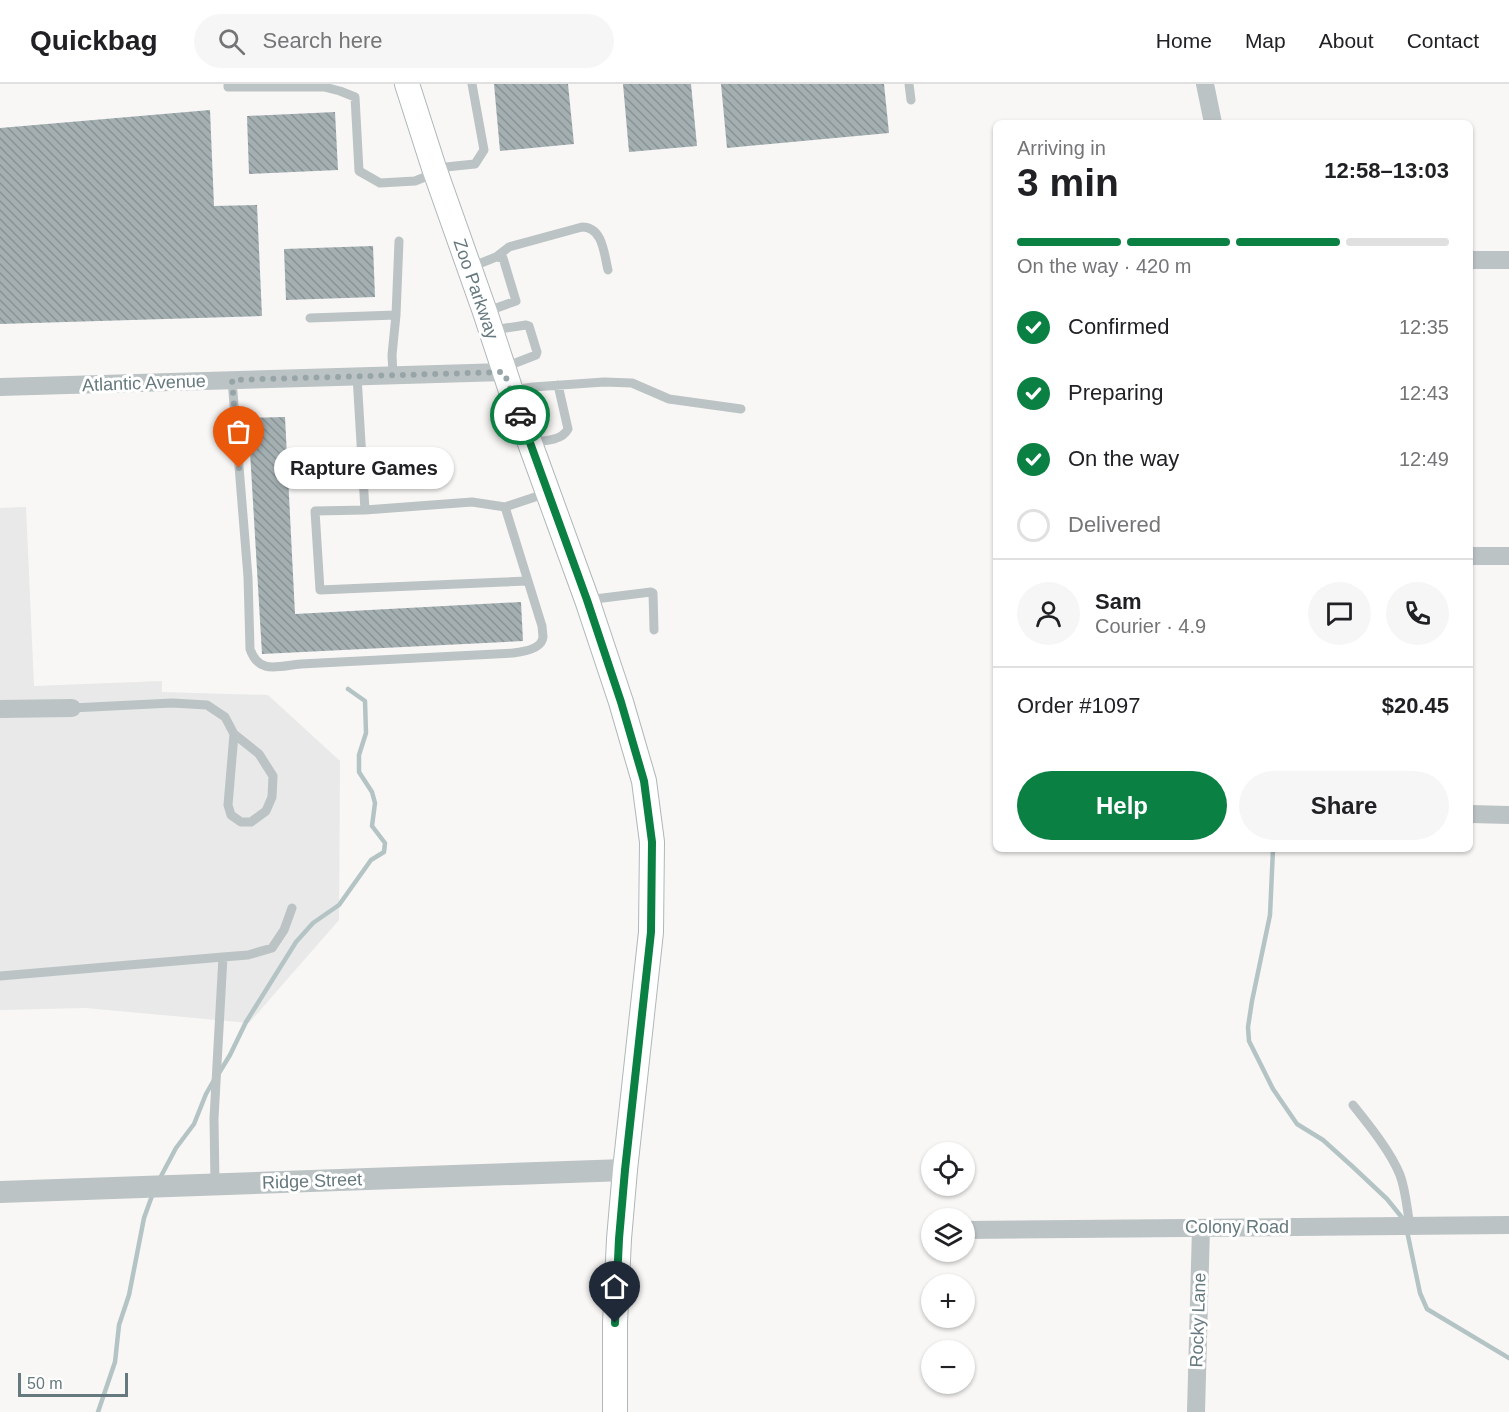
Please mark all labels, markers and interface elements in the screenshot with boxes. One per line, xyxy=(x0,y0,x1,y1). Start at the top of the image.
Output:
search box xyxy=(194,14,614,68)
text: Quickbag xyxy=(30,25,158,56)
icon: search xyxy=(215,25,248,58)
text: Search here xyxy=(263,28,382,53)
text: Home xyxy=(1156,29,1212,52)
text: Map xyxy=(1245,29,1286,52)
text: About xyxy=(1319,29,1374,52)
text: Contact xyxy=(1407,29,1479,52)
text: Arriving in xyxy=(1017,137,1106,159)
text: 12:58–13:03 xyxy=(1324,158,1449,183)
text: 3 min xyxy=(1017,161,1119,204)
street label: Zoo Parkway xyxy=(449,236,503,342)
text: On the way · 420 m xyxy=(1017,255,1192,277)
icon: check xyxy=(1017,311,1050,344)
text: Confirmed xyxy=(1068,314,1169,339)
text: 12:35 xyxy=(1399,316,1449,338)
street label: Atlantic Avenue xyxy=(82,371,206,395)
icon: check xyxy=(1017,377,1050,410)
text: Preparing xyxy=(1068,380,1163,405)
text: 12:43 xyxy=(1399,382,1449,404)
courier xyxy=(490,385,550,445)
icon: car xyxy=(504,399,537,432)
pin xyxy=(213,406,264,468)
icon: bag xyxy=(222,415,255,448)
icon: check xyxy=(1017,443,1050,476)
text: On the way xyxy=(1068,446,1179,471)
callout: Rapture Games xyxy=(275,447,455,489)
text: 12:49 xyxy=(1399,448,1449,470)
text: Rapture Games xyxy=(290,457,438,479)
text: Delivered xyxy=(1068,512,1161,537)
button: person xyxy=(1017,582,1080,645)
button: chat xyxy=(1308,582,1371,645)
button: phone xyxy=(1386,582,1449,645)
text: Sam xyxy=(1095,589,1141,614)
text: Courier · 4.9 xyxy=(1095,615,1206,637)
text: Order #1097 xyxy=(1017,693,1141,718)
text: $20.45 xyxy=(1382,693,1449,718)
button: Help xyxy=(1017,771,1227,840)
button: Share xyxy=(1239,771,1449,840)
map controls xyxy=(921,1142,975,1394)
button: locate xyxy=(921,1142,975,1196)
street label: Ridge Street xyxy=(262,1169,362,1193)
button: layers xyxy=(921,1208,975,1262)
street label: Colony Road xyxy=(1185,1217,1289,1237)
pin xyxy=(589,1261,640,1323)
icon: home xyxy=(598,1270,631,1303)
street label: Rocky Lane xyxy=(1186,1272,1210,1368)
button: + xyxy=(921,1274,975,1328)
button: − xyxy=(921,1340,975,1394)
scale bar xyxy=(18,1370,128,1398)
text: 50 m xyxy=(27,1375,63,1392)

